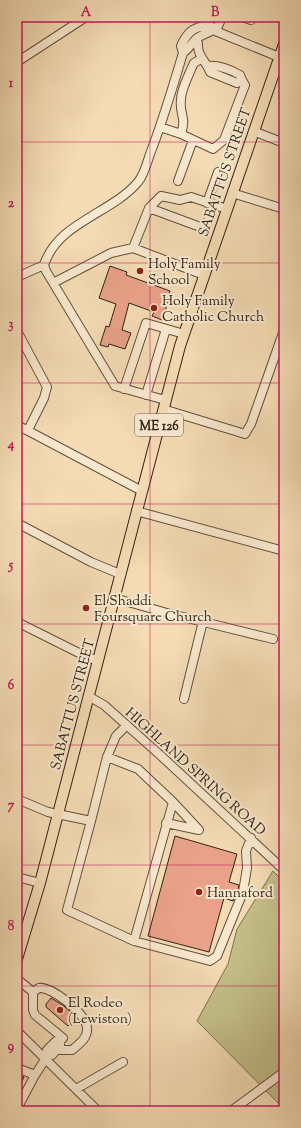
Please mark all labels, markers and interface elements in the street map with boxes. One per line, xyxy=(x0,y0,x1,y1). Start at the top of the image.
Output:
text: A xyxy=(81,4,92,22)
text: B xyxy=(211,4,220,22)
text: 1 xyxy=(9,75,14,93)
street label: SABATTUS STREET xyxy=(194,105,257,240)
text: 2 xyxy=(8,195,15,213)
place label: Holy Family School xyxy=(148,255,221,291)
marker: Holy Family School xyxy=(135,266,145,276)
place label: Holy Family Catholic Church xyxy=(162,292,264,328)
marker: Holy Family Catholic Church xyxy=(149,303,159,313)
text: 3 xyxy=(8,316,14,334)
road number: ME 126 xyxy=(135,414,183,436)
text: 4 xyxy=(7,436,15,454)
text: 5 xyxy=(8,557,14,575)
place label: El Shaddi Foursquare Church xyxy=(94,592,212,628)
marker: El Shaddi Foursquare Church xyxy=(81,603,91,613)
street label: SABATTUS STREET xyxy=(47,636,101,772)
text: 6 xyxy=(8,677,15,695)
street label: HIGHLAND SPRING ROAD xyxy=(120,704,269,841)
text: 7 xyxy=(8,797,15,815)
place label: Hannaford xyxy=(207,884,273,904)
marker: Hannaford xyxy=(194,887,204,897)
text: 8 xyxy=(8,918,15,936)
place label: El Rodeo (Lewiston) xyxy=(68,994,132,1030)
marker: El Rodeo (Lewiston) xyxy=(55,1005,65,1015)
text: 9 xyxy=(8,1038,15,1056)

